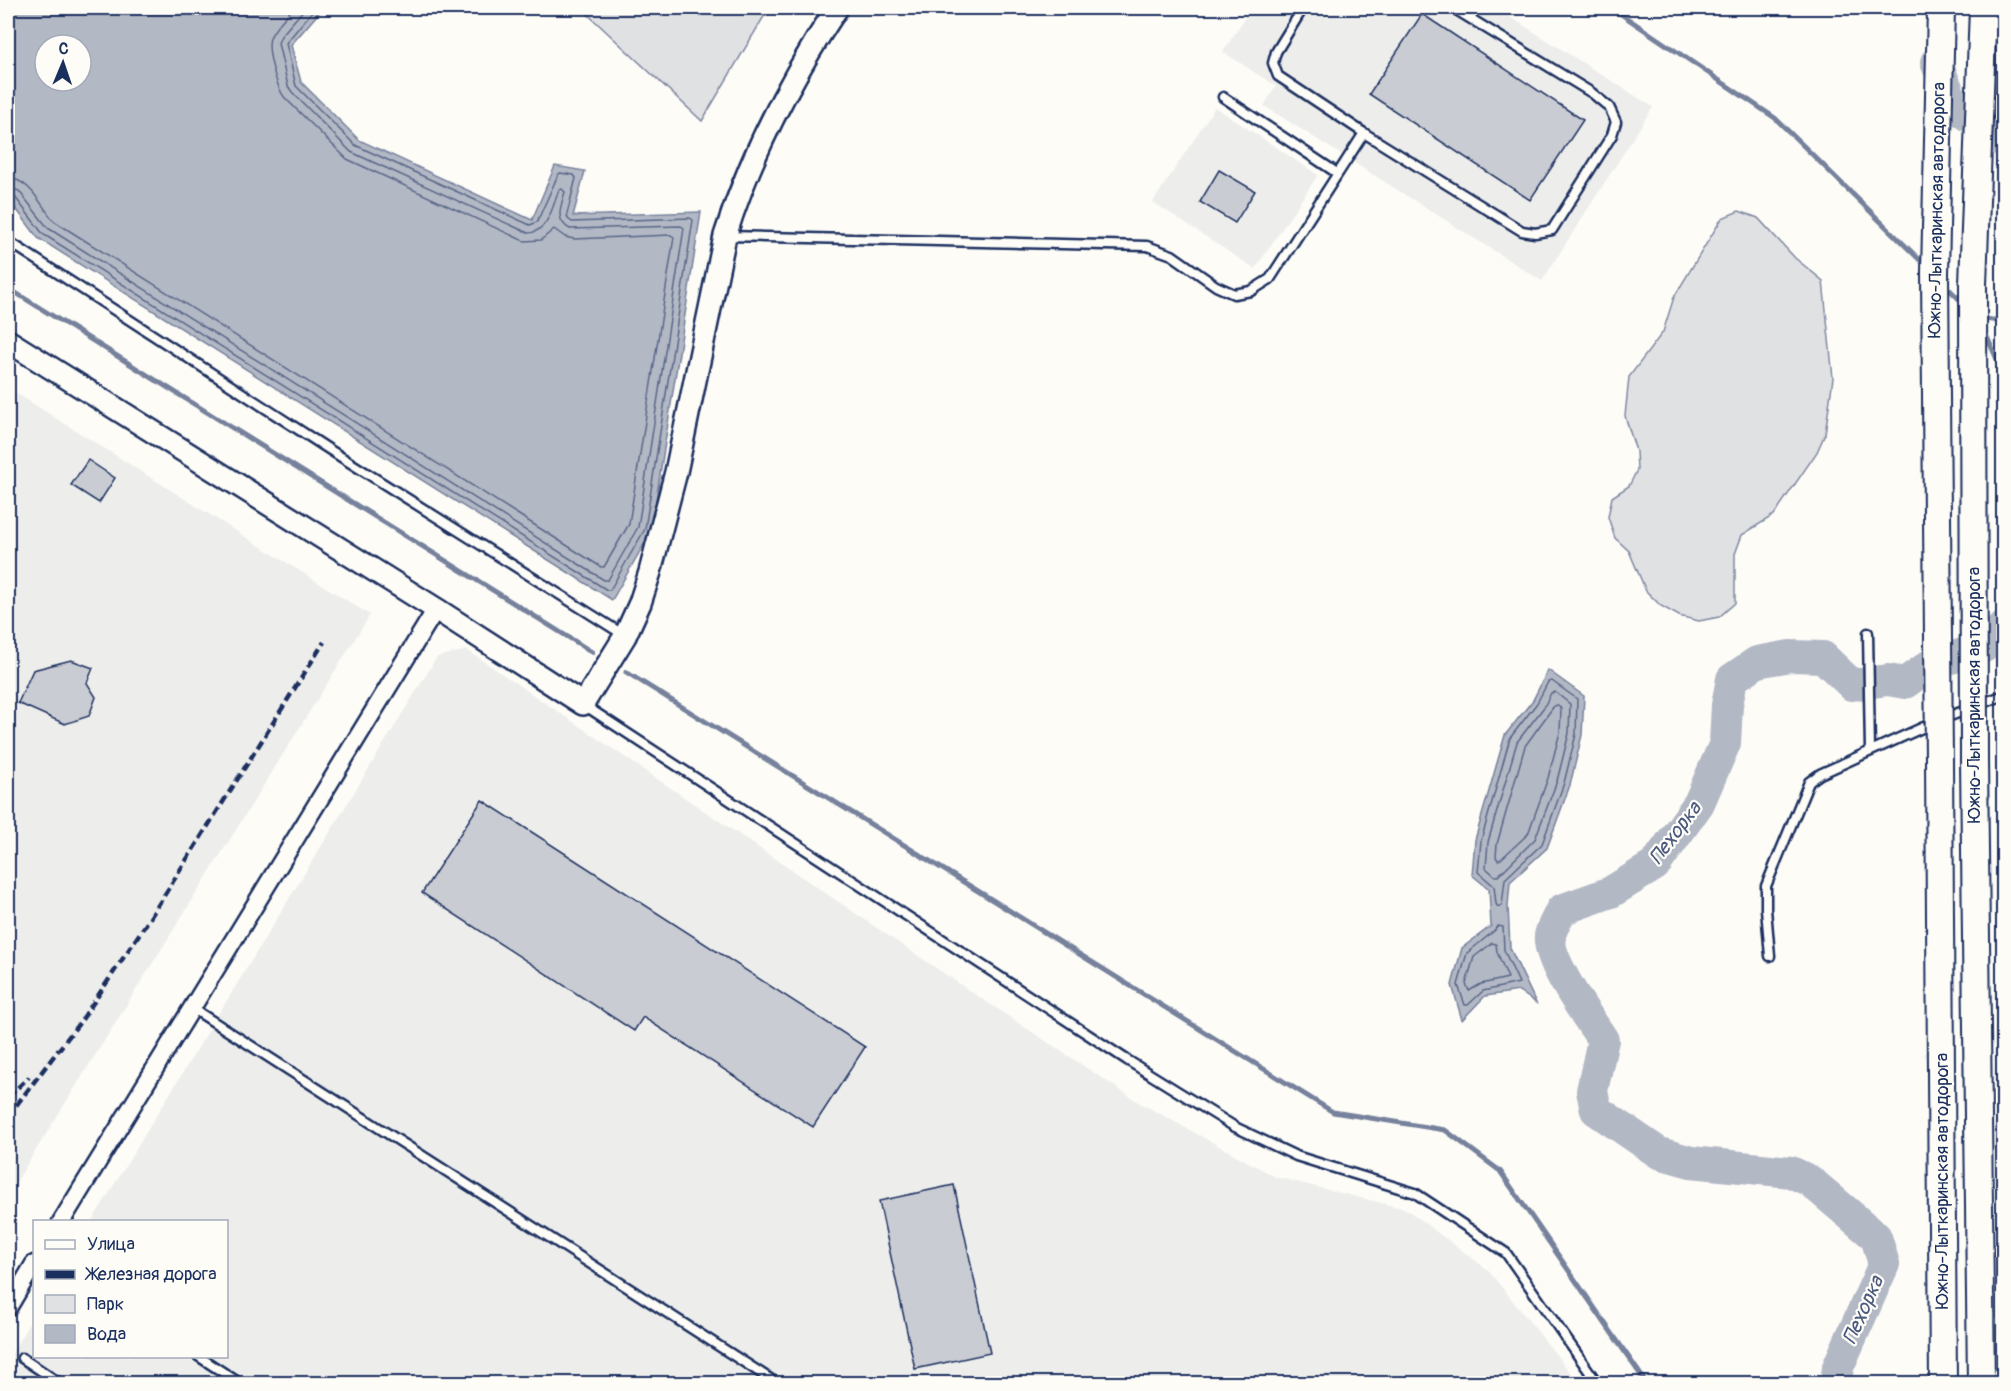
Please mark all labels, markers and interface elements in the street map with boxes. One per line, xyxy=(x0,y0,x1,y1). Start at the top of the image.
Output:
north arrow xyxy=(33,33,93,93)
text: С xyxy=(58,39,69,59)
street label: Южно-Лыткаринская автодорога xyxy=(1923,82,1951,338)
street label: Южно-Лыткаринская автодорога xyxy=(1963,567,1986,823)
water label: Пехорка xyxy=(1643,796,1708,869)
street label: Южно-Лыткаринская автодорога xyxy=(1931,1053,1954,1309)
legend xyxy=(33,1220,228,1358)
text: Улица xyxy=(87,1233,135,1256)
text: Железная дорога xyxy=(84,1263,217,1286)
water label: Пехорка xyxy=(1837,1271,1890,1348)
text: Парк xyxy=(87,1293,124,1316)
text: Вода xyxy=(87,1323,126,1346)

